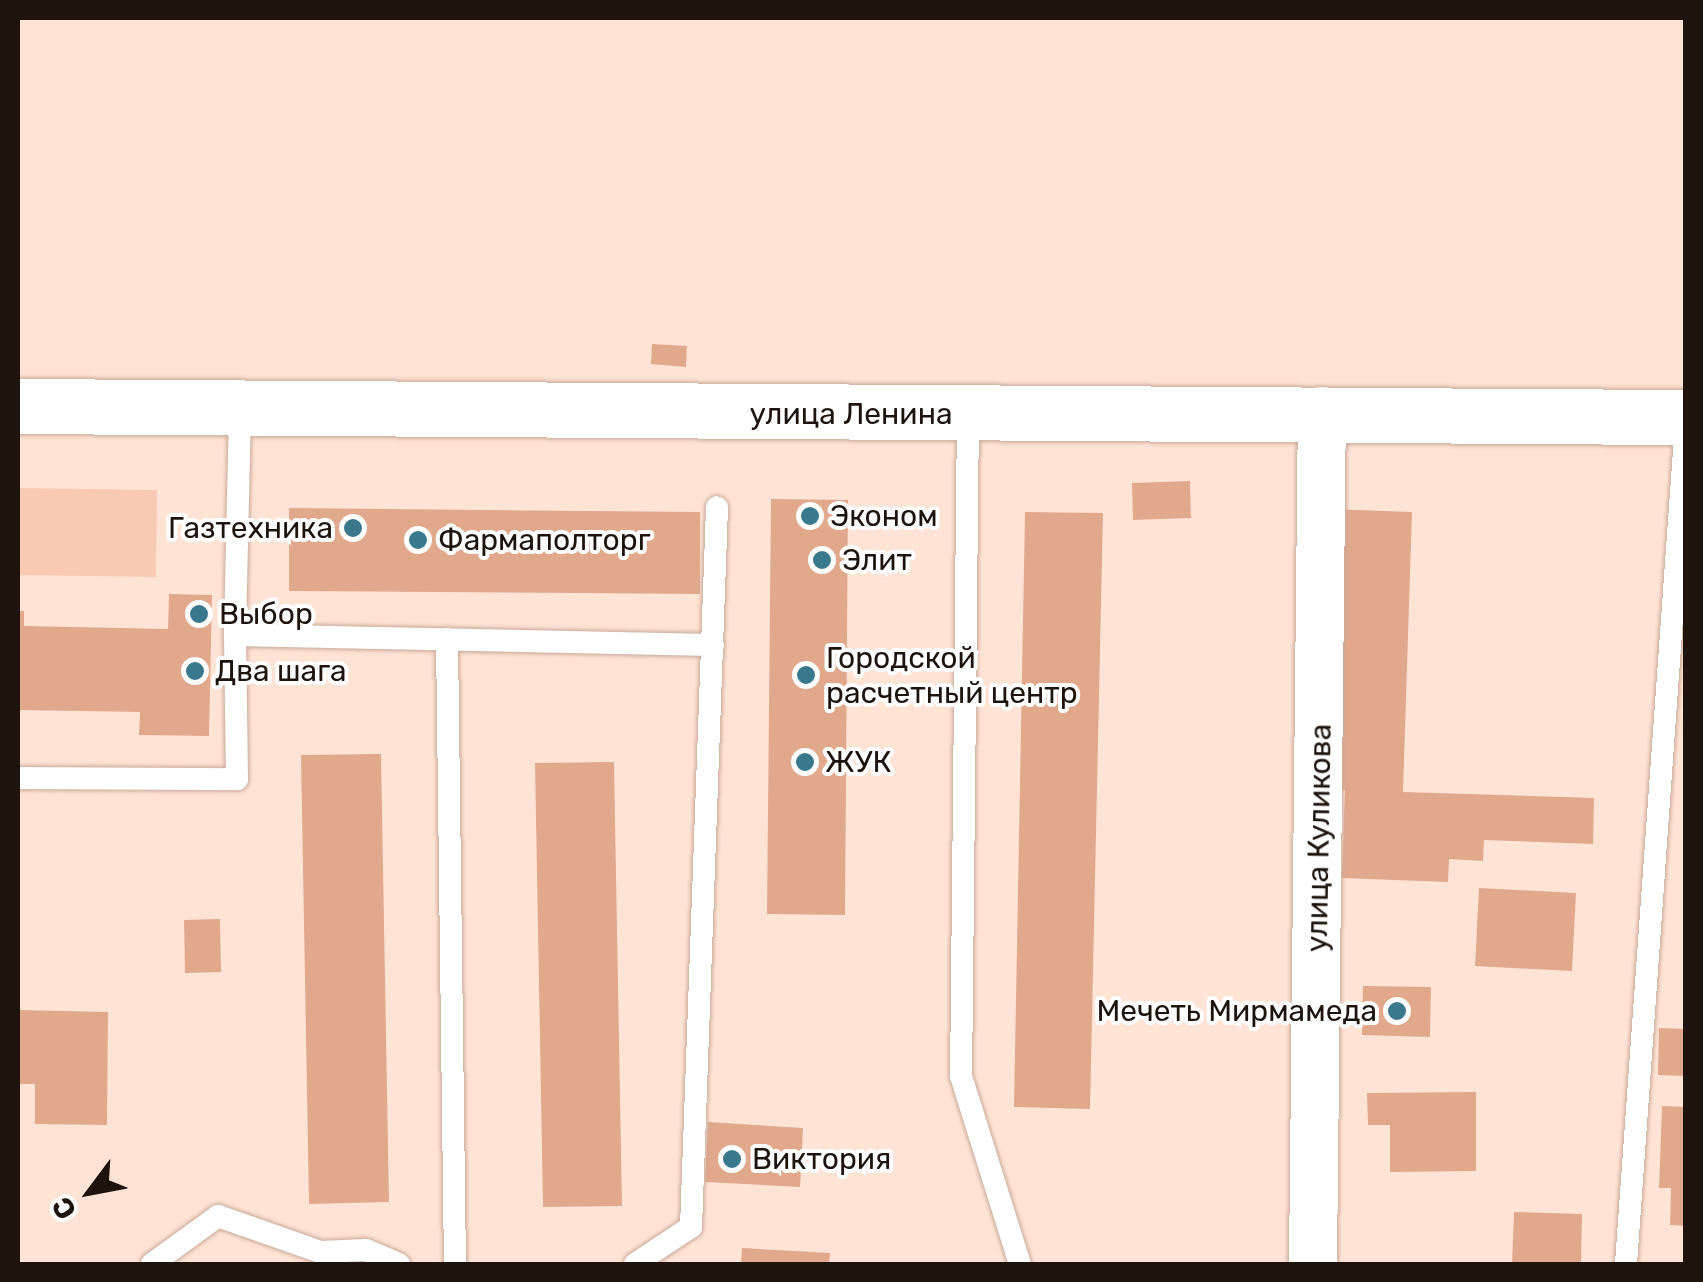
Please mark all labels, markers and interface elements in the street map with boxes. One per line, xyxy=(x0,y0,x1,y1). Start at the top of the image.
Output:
street label: улица Ленина xyxy=(750,396,952,432)
place label: Эконом xyxy=(830,498,938,534)
marker: Эконом xyxy=(799,505,821,527)
place label: Газтехника xyxy=(168,510,333,546)
marker: Газтехника xyxy=(342,517,364,539)
place label: Фармаполторг xyxy=(438,522,651,558)
marker: Фармаполторг xyxy=(407,529,429,551)
place label: Элит xyxy=(842,542,912,578)
marker: Элит xyxy=(811,549,833,571)
place label: Выбор xyxy=(219,596,313,632)
marker: Выбор xyxy=(188,603,210,625)
place label: Городской расчетный центр xyxy=(826,640,1078,710)
place label: Два шага xyxy=(215,653,347,689)
marker: Два шага xyxy=(184,660,206,682)
marker: Городской расчетный центр xyxy=(795,664,817,686)
street label: улица Куликова xyxy=(1299,723,1339,953)
place label: ЖУК xyxy=(825,744,892,780)
marker: ЖУК xyxy=(794,751,816,773)
place label: Мечеть Мирмамеда xyxy=(1097,993,1377,1029)
marker: Мечеть Мирмамеда xyxy=(1386,1000,1408,1022)
place label: Виктория xyxy=(752,1141,891,1177)
north arrow xyxy=(40,1142,140,1242)
marker: Виктория xyxy=(721,1148,743,1170)
text: С xyxy=(45,1191,83,1225)

